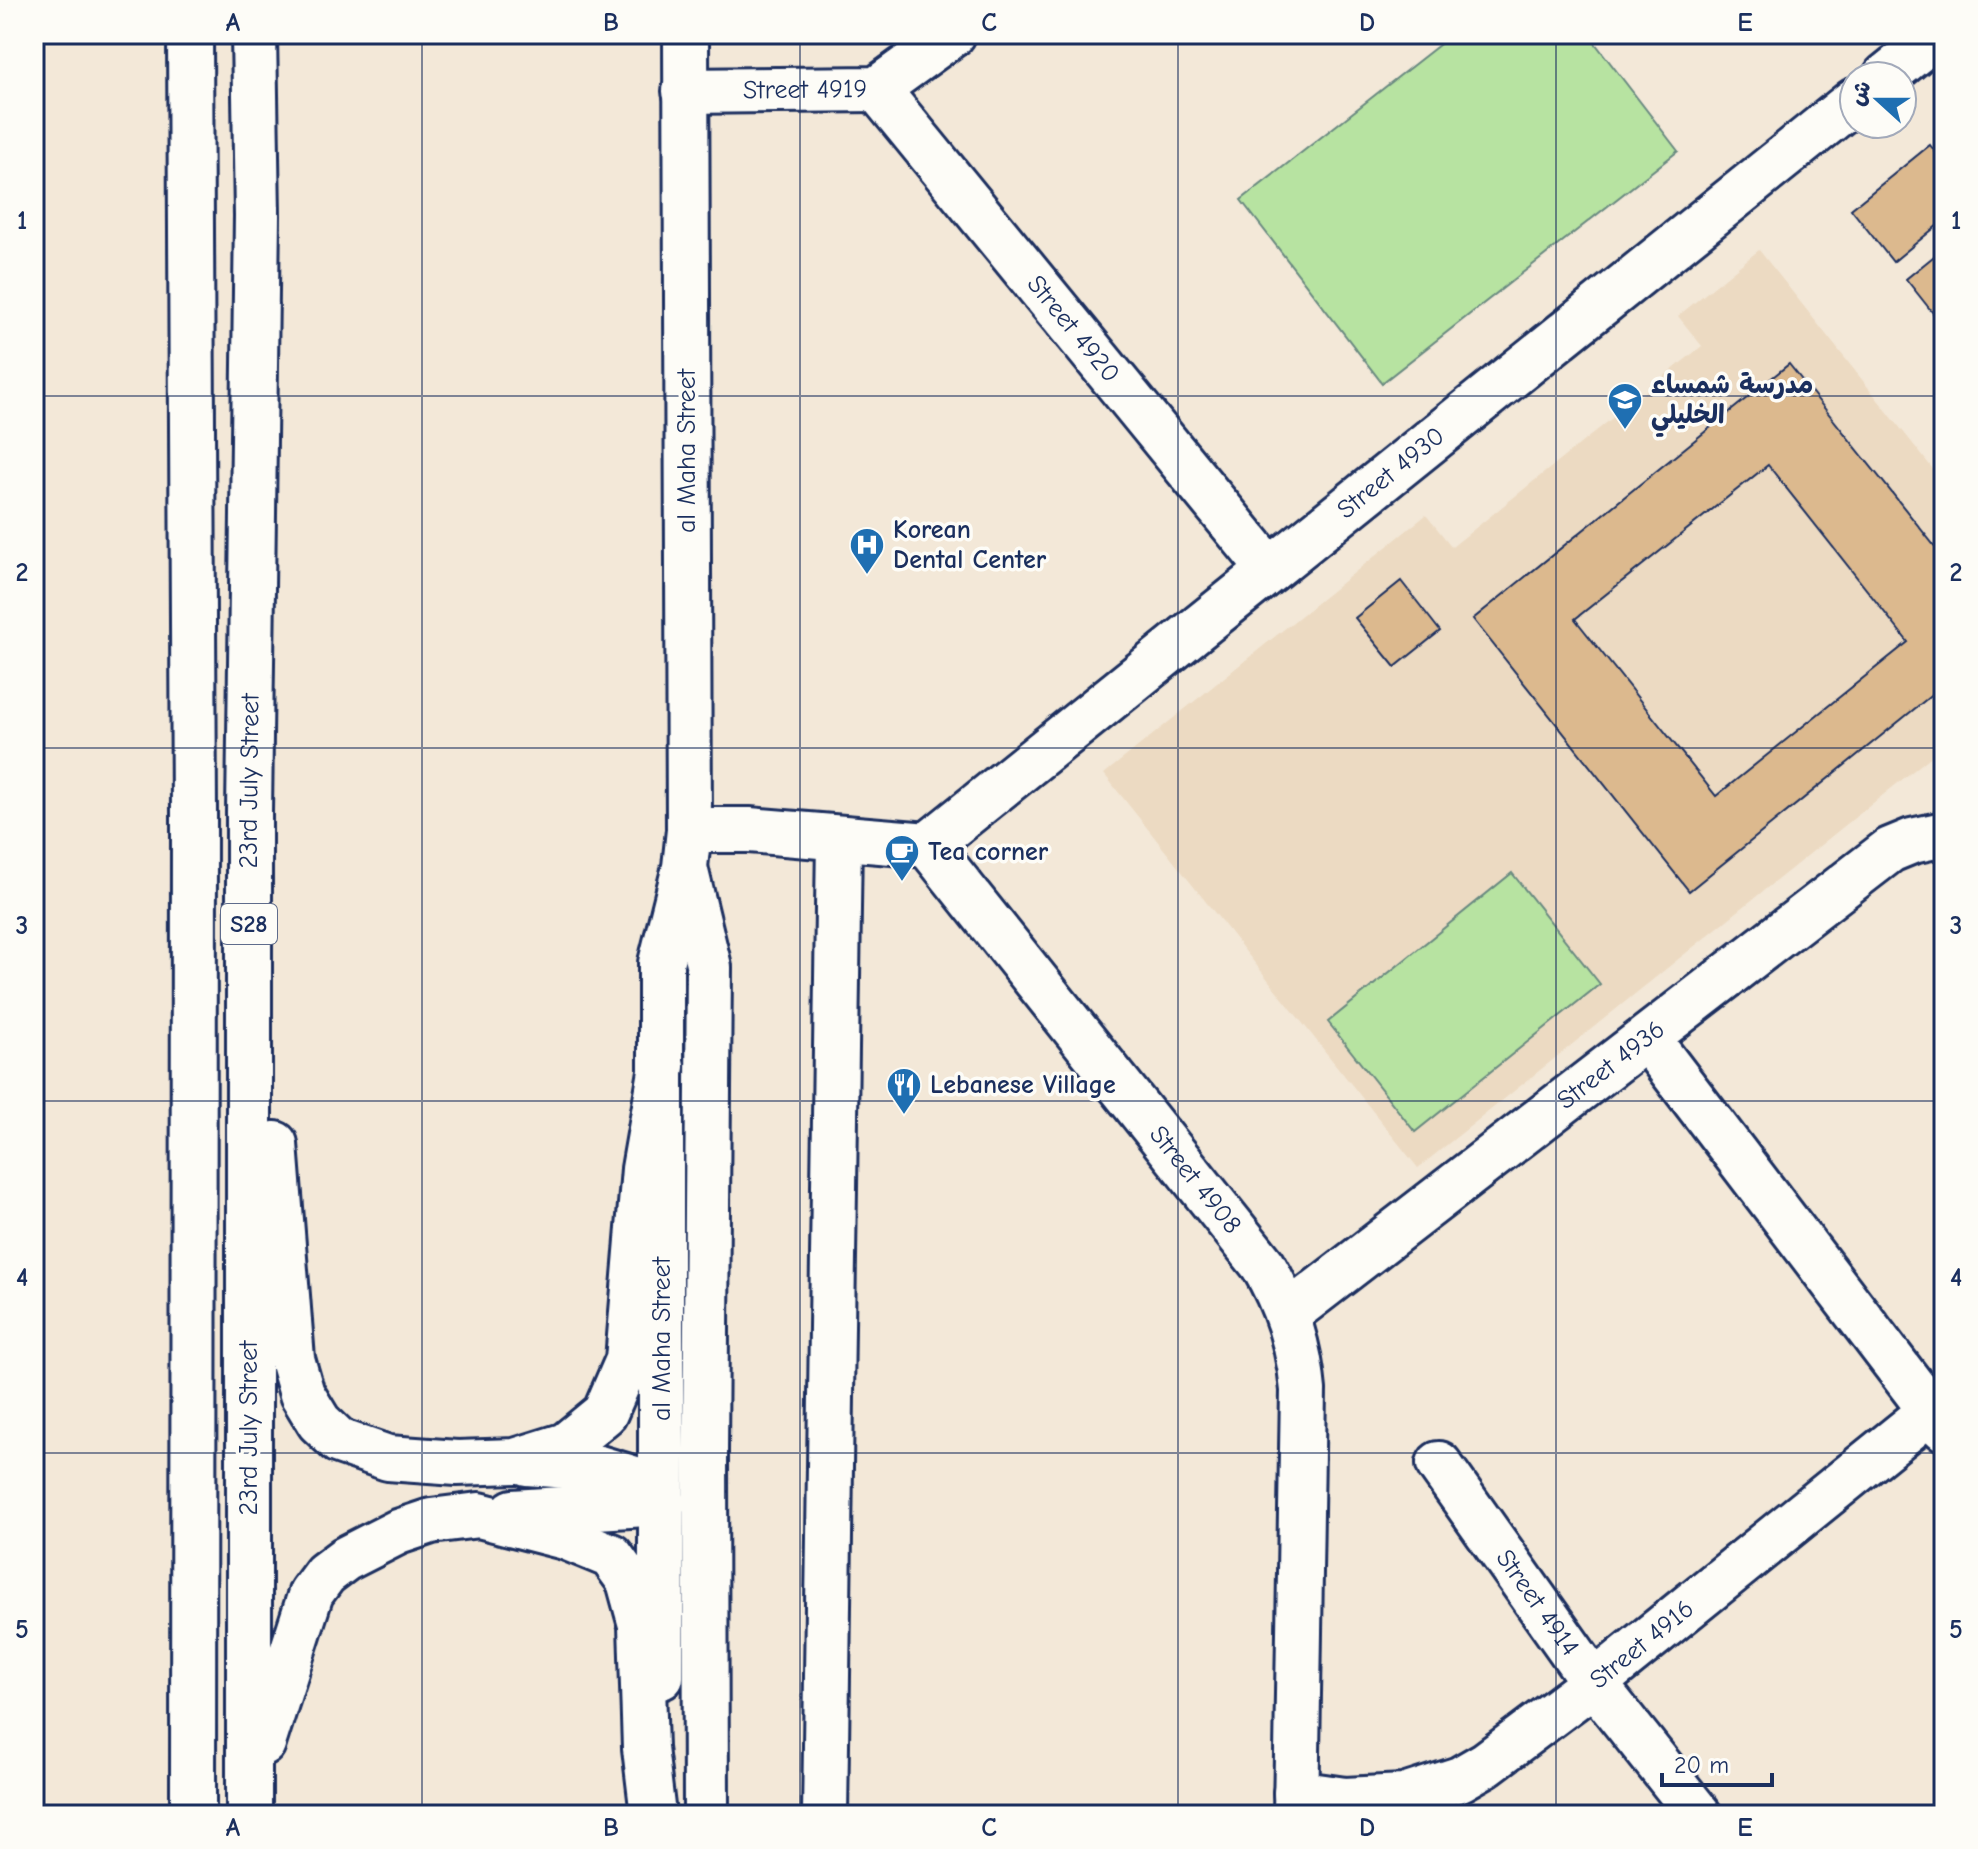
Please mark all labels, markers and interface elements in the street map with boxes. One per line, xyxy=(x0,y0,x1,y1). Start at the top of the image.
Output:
text: A xyxy=(226,8,241,38)
text: B xyxy=(603,8,619,38)
text: C xyxy=(981,8,997,38)
text: D xyxy=(1359,8,1375,38)
text: E xyxy=(1737,8,1753,38)
north arrow xyxy=(1838,60,1918,140)
street label: Street 4919 xyxy=(743,74,867,105)
text: ش xyxy=(1844,77,1877,109)
text: 1 xyxy=(17,206,27,236)
text: 1 xyxy=(1951,206,1961,236)
street label: Street 4920 xyxy=(1021,269,1126,389)
street label: al Maha Street xyxy=(672,367,702,533)
place label: مدرسة شمساء الخليلي xyxy=(1651,370,1813,438)
school or university icon: مدرسة شمساء الخليلي xyxy=(1606,381,1644,431)
street label: Street 4930 xyxy=(1331,421,1451,525)
place label: Korean Dental Center xyxy=(893,515,1047,575)
hospital icon: Korean Dental Center xyxy=(848,526,886,576)
text: 2 xyxy=(16,558,28,588)
text: 2 xyxy=(1950,558,1962,588)
street label: 23rd July Street xyxy=(234,692,266,869)
cafe icon: Tea corner xyxy=(883,833,921,883)
place label: Tea corner xyxy=(928,837,1049,867)
road number: S28 xyxy=(221,904,277,944)
text: 3 xyxy=(16,911,28,941)
text: 3 xyxy=(1950,911,1962,941)
street label: Street 4936 xyxy=(1552,1014,1671,1116)
restaurant icon: Lebanese Village xyxy=(885,1066,923,1116)
place label: Lebanese Village xyxy=(930,1070,1116,1100)
street label: Street 4908 xyxy=(1143,1120,1247,1240)
street label: al Maha Street xyxy=(647,1255,677,1421)
text: 4 xyxy=(16,1263,28,1293)
text: 4 xyxy=(1950,1263,1962,1293)
street label: 23rd July Street xyxy=(234,1339,264,1516)
street label: Street 4914 xyxy=(1489,1544,1585,1662)
street label: Street 4916 xyxy=(1584,1594,1700,1695)
text: 5 xyxy=(15,1615,29,1645)
text: 5 xyxy=(1949,1615,1963,1645)
scale bar xyxy=(1662,1737,1772,1787)
text: 20 m xyxy=(1674,1751,1729,1779)
text: A xyxy=(226,1813,241,1843)
text: B xyxy=(603,1813,619,1843)
text: C xyxy=(981,1813,997,1843)
text: D xyxy=(1359,1813,1375,1843)
text: E xyxy=(1737,1813,1753,1843)

